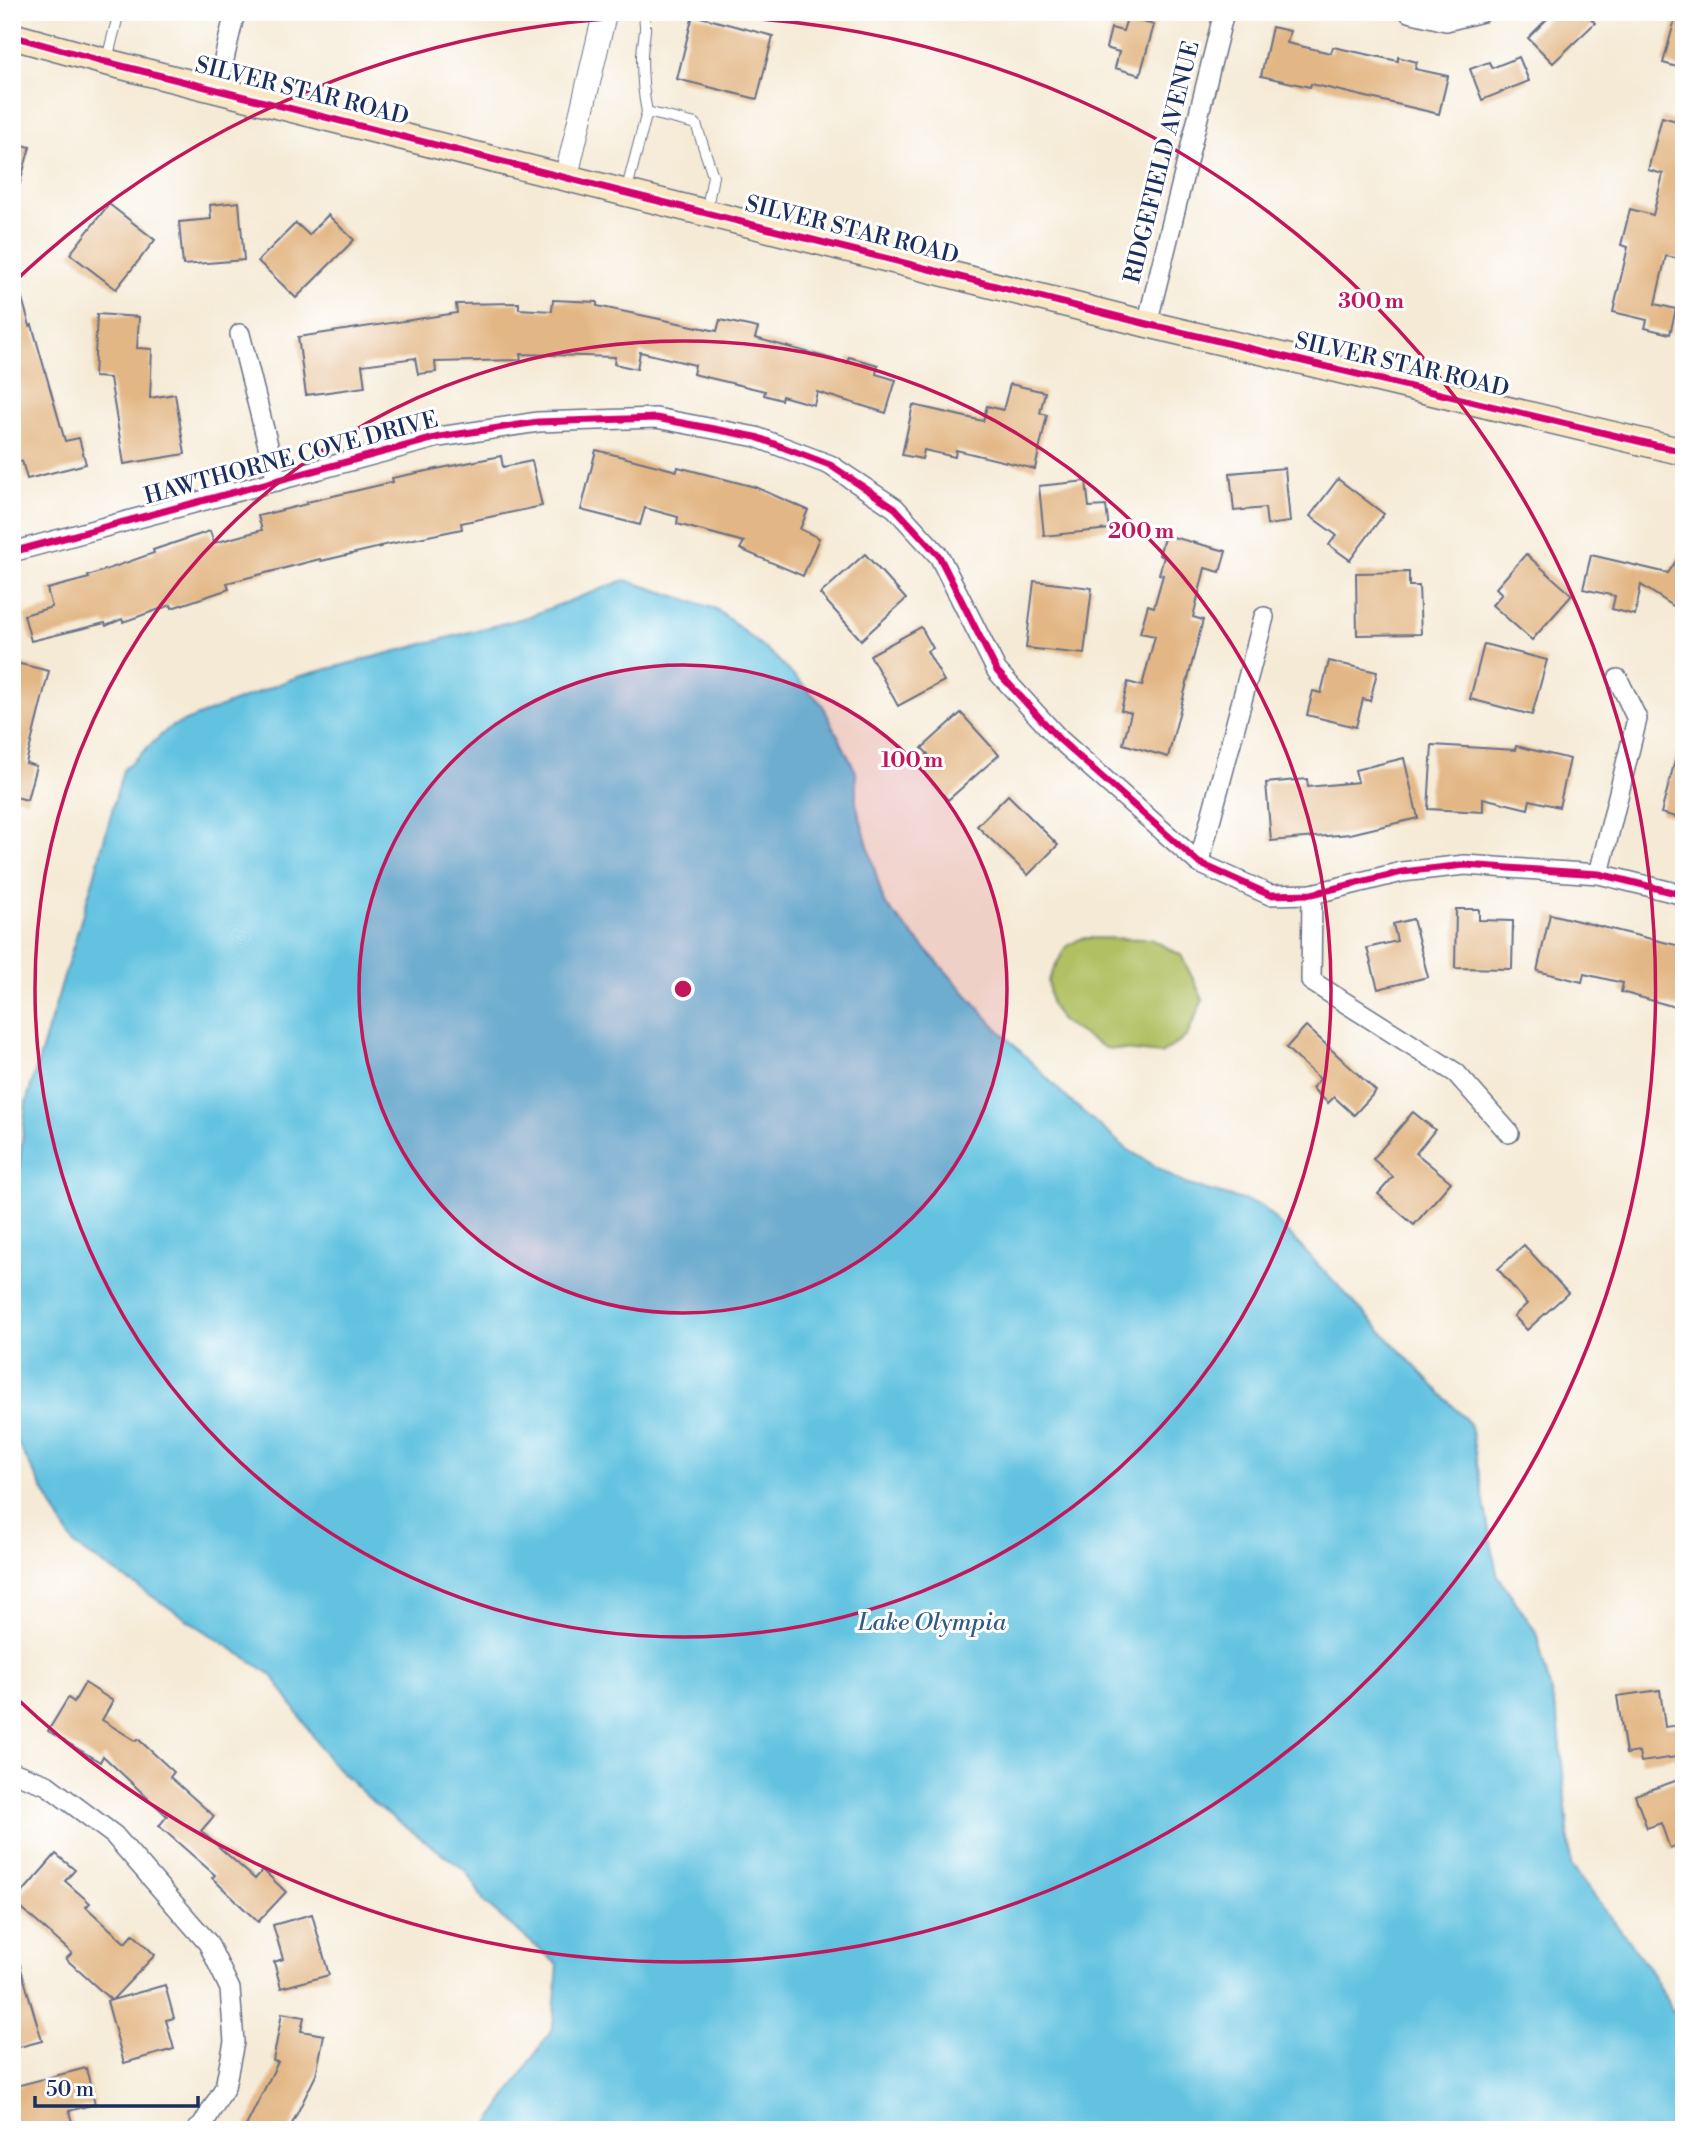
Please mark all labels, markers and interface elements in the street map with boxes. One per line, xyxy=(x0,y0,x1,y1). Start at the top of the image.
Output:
street label: RIDGEFIELD AVENUE xyxy=(1118,38,1206,286)
street label: SILVER STAR ROAD xyxy=(192,51,412,131)
street label: SILVER STAR ROAD xyxy=(742,190,962,270)
text: 300 m xyxy=(1338,289,1404,315)
street label: SILVER STAR ROAD xyxy=(1292,327,1512,403)
street label: HAWTHORNE COVE DRIVE xyxy=(141,405,441,511)
text: 200 m xyxy=(1108,519,1174,545)
text: 100 m xyxy=(881,748,943,774)
centre of rings xyxy=(671,977,695,1001)
water label: Lake Olympia xyxy=(857,1608,1007,1638)
scale bar xyxy=(35,2065,198,2109)
text: 50 m xyxy=(46,2077,94,2103)

